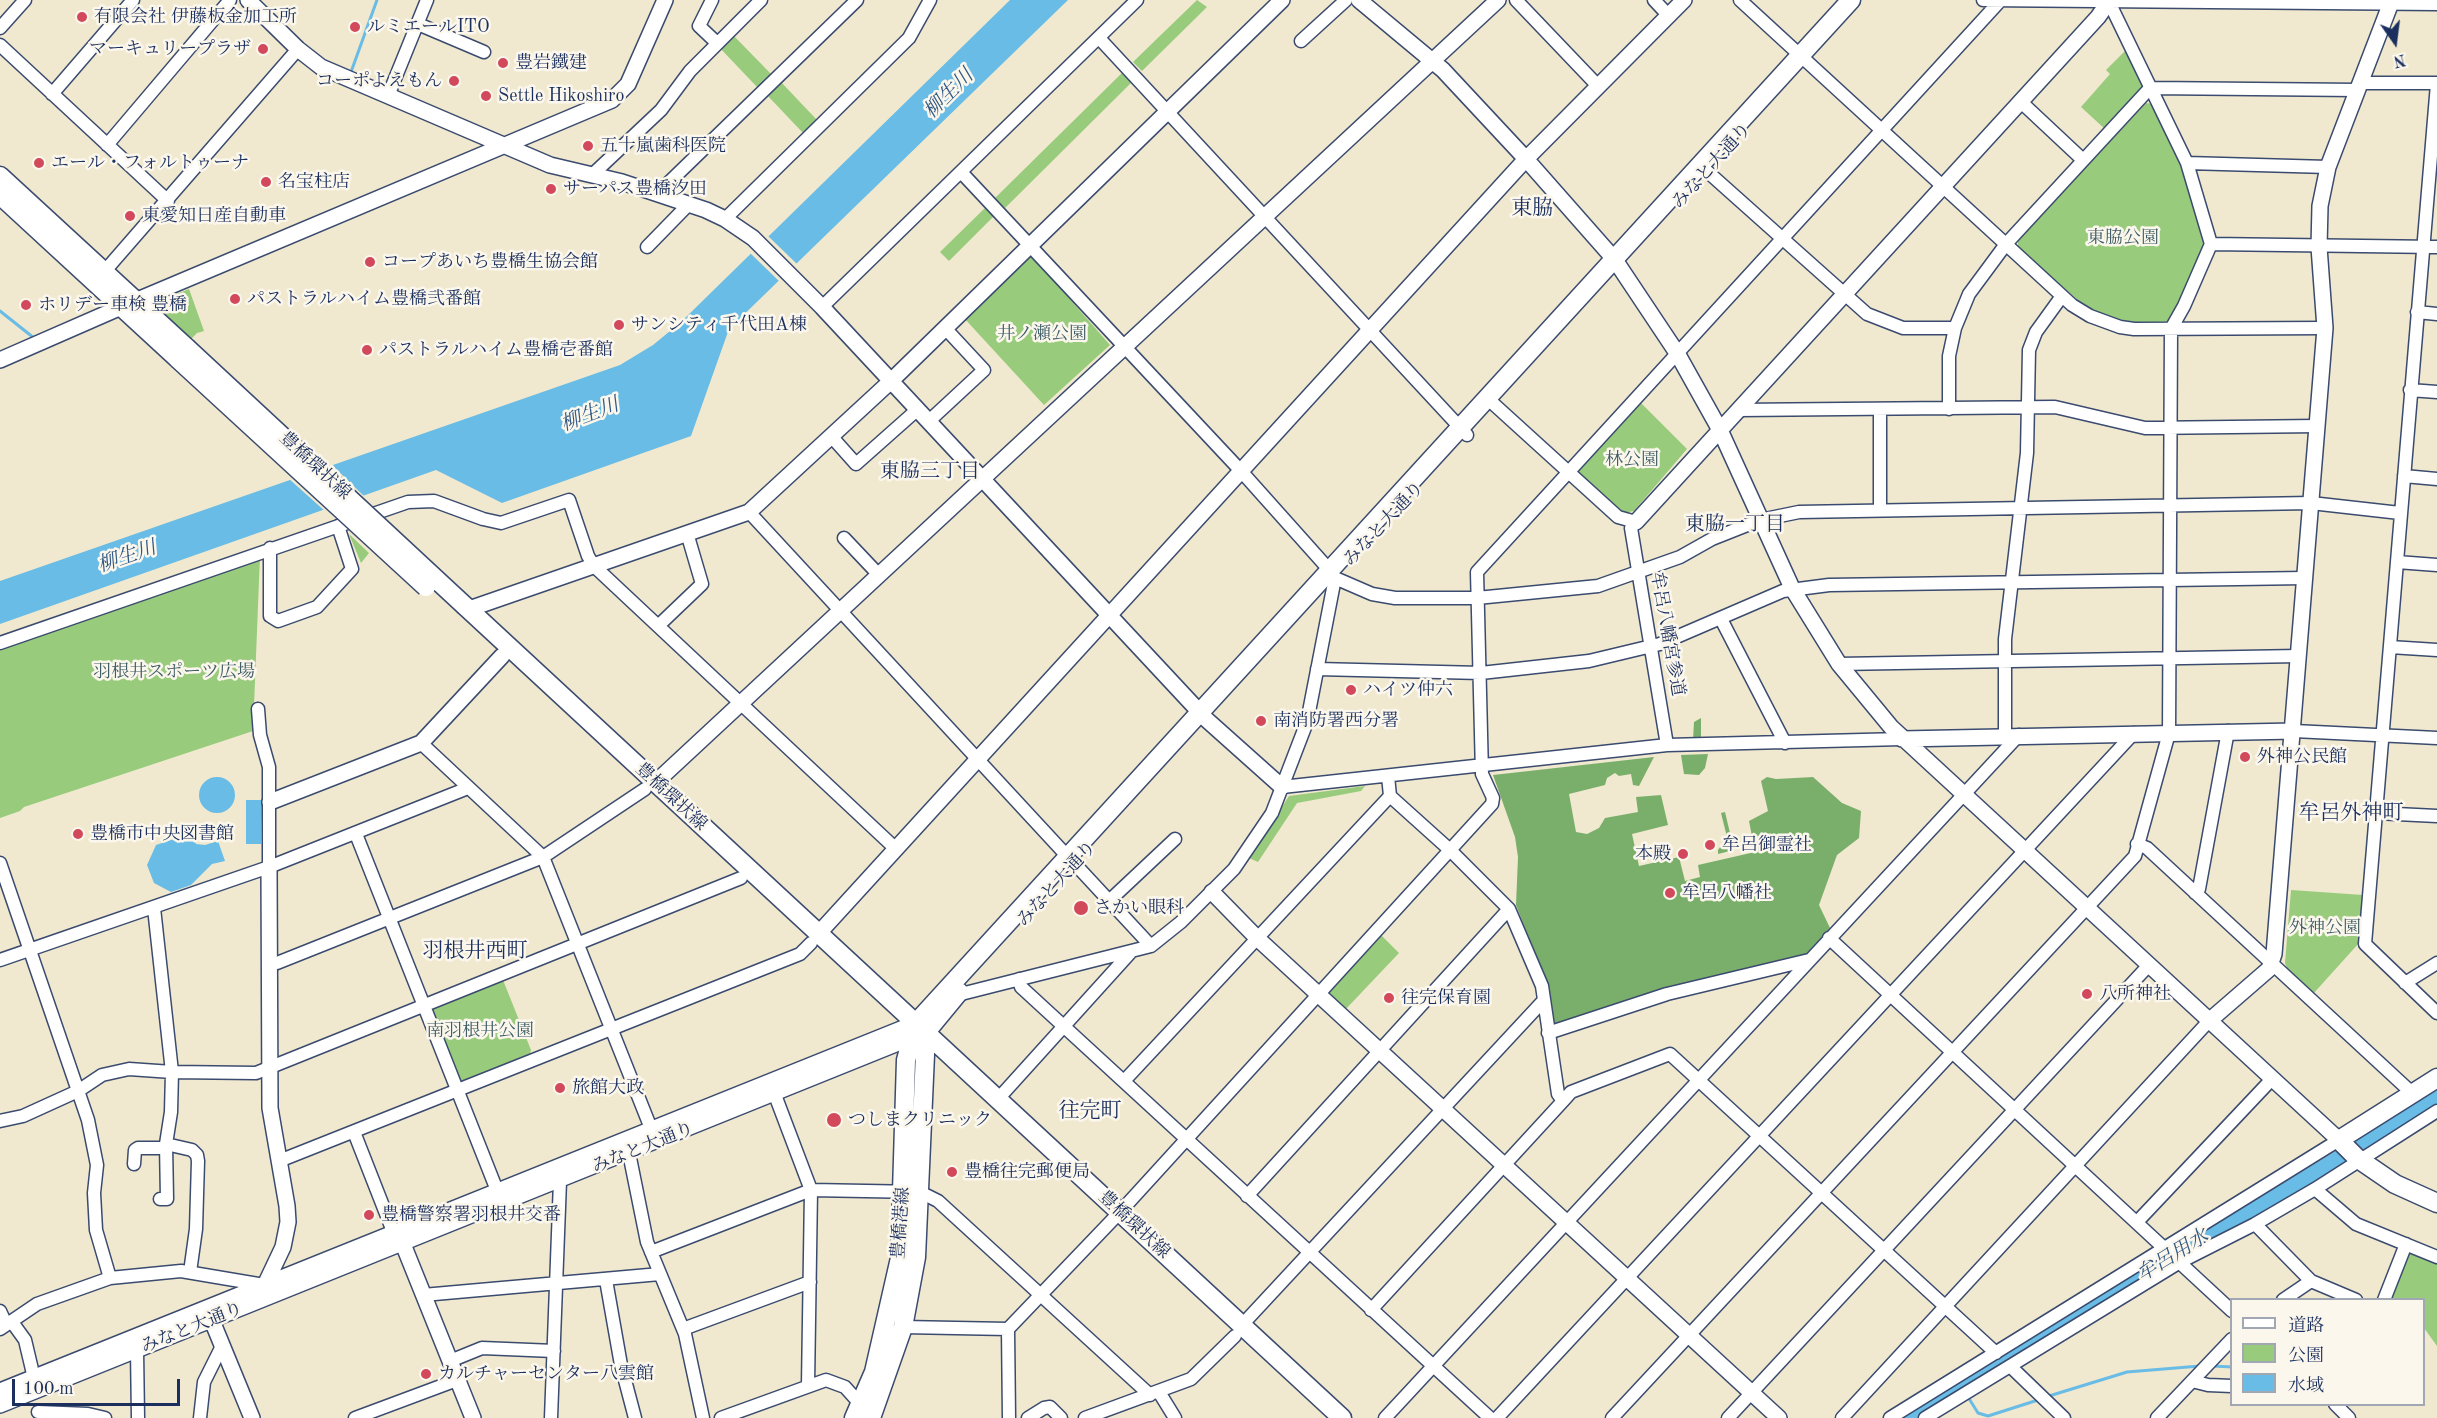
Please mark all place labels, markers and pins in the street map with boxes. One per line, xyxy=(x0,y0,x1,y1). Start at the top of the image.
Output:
place label: 有限会社 伊藤板金加工所 xyxy=(94,6,297,28)
marker: 有限会社 伊藤板金加工所 xyxy=(75,10,89,24)
place label: ルミエールITO xyxy=(367,16,490,38)
marker: ルミエールITO xyxy=(348,20,362,34)
place label: マーキュリープラザ xyxy=(89,38,251,60)
marker: マーキュリープラザ xyxy=(256,42,270,56)
place label: 豊岩鐵建 xyxy=(515,52,587,74)
marker: 豊岩鐵建 xyxy=(496,56,510,70)
place label: コーポよえもん xyxy=(316,70,442,92)
marker: コーポよえもん xyxy=(447,74,461,88)
place label: Settle Hikoshiro xyxy=(498,85,624,107)
marker: Settle Hikoshiro xyxy=(479,89,493,103)
place label: 五十嵐歯科医院 xyxy=(600,135,726,157)
marker: 五十嵐歯科医院 xyxy=(581,139,595,153)
place label: エール・フォルトゥーナ xyxy=(51,152,249,174)
marker: エール・フォルトゥーナ xyxy=(32,156,46,170)
place label: 名宝柱店 xyxy=(278,171,350,193)
marker: 名宝柱店 xyxy=(259,175,273,189)
place label: サーパス豊橋汐田 xyxy=(563,178,707,200)
marker: サーパス豊橋汐田 xyxy=(544,182,558,196)
place label: 東愛知日産自動車 xyxy=(142,205,286,227)
marker: 東愛知日産自動車 xyxy=(123,209,137,223)
place label: コープあいち豊橋生協会館 xyxy=(382,251,598,273)
marker: コープあいち豊橋生協会館 xyxy=(363,255,377,269)
place label: パストラルハイム豊橋弐番館 xyxy=(247,288,481,310)
marker: パストラルハイム豊橋弐番館 xyxy=(228,292,242,306)
place label: ホリデー車検 豊橋 xyxy=(38,294,187,316)
marker: ホリデー車検 豊橋 xyxy=(19,298,33,312)
place label: サンシティ千代田A棟 xyxy=(631,314,807,336)
marker: サンシティ千代田A棟 xyxy=(612,318,626,332)
place label: パストラルハイム豊橋壱番館 xyxy=(379,339,613,361)
marker: パストラルハイム豊橋壱番館 xyxy=(360,343,374,357)
place label: ハイツ仲六 xyxy=(1363,679,1453,701)
marker: ハイツ仲六 xyxy=(1344,683,1358,697)
place label: 南消防署西分署 xyxy=(1273,710,1399,732)
marker: 南消防署西分署 xyxy=(1254,714,1268,728)
place label: 外神公民館 xyxy=(2257,746,2347,768)
marker: 外神公民館 xyxy=(2238,750,2252,764)
place label: 豊橋市中央図書館 xyxy=(90,823,234,845)
marker: 豊橋市中央図書館 xyxy=(71,827,85,841)
place label: 牟呂御霊社 xyxy=(1722,834,1812,856)
marker: 牟呂御霊社 xyxy=(1703,838,1717,852)
place label: 本殿 xyxy=(1635,843,1671,865)
marker: 本殿 xyxy=(1676,847,1690,861)
place label: 牟呂八幡社 xyxy=(1682,882,1772,904)
marker: 牟呂八幡社 xyxy=(1663,886,1677,900)
place label: さかい眼科 xyxy=(1094,897,1184,919)
marker: さかい眼科 xyxy=(1072,899,1090,917)
place label: 八所神社 xyxy=(2099,983,2171,1005)
place label: 往完保育園 xyxy=(1401,987,1491,1009)
marker: 八所神社 xyxy=(2080,987,2094,1001)
marker: 往完保育園 xyxy=(1382,991,1396,1005)
place label: 旅館大政 xyxy=(572,1077,644,1099)
marker: 旅館大政 xyxy=(553,1081,567,1095)
place label: つしまクリニック xyxy=(848,1109,992,1131)
marker: つしまクリニック xyxy=(825,1111,843,1129)
place label: 豊橋往完郵便局 xyxy=(964,1161,1090,1183)
marker: 豊橋往完郵便局 xyxy=(945,1165,959,1179)
place label: 豊橋警察署羽根井交番 xyxy=(381,1204,561,1226)
marker: 豊橋警察署羽根井交番 xyxy=(362,1208,376,1222)
place label: カルチャーセンター八雲館 xyxy=(438,1363,654,1385)
marker: カルチャーセンター八雲館 xyxy=(419,1367,433,1381)

